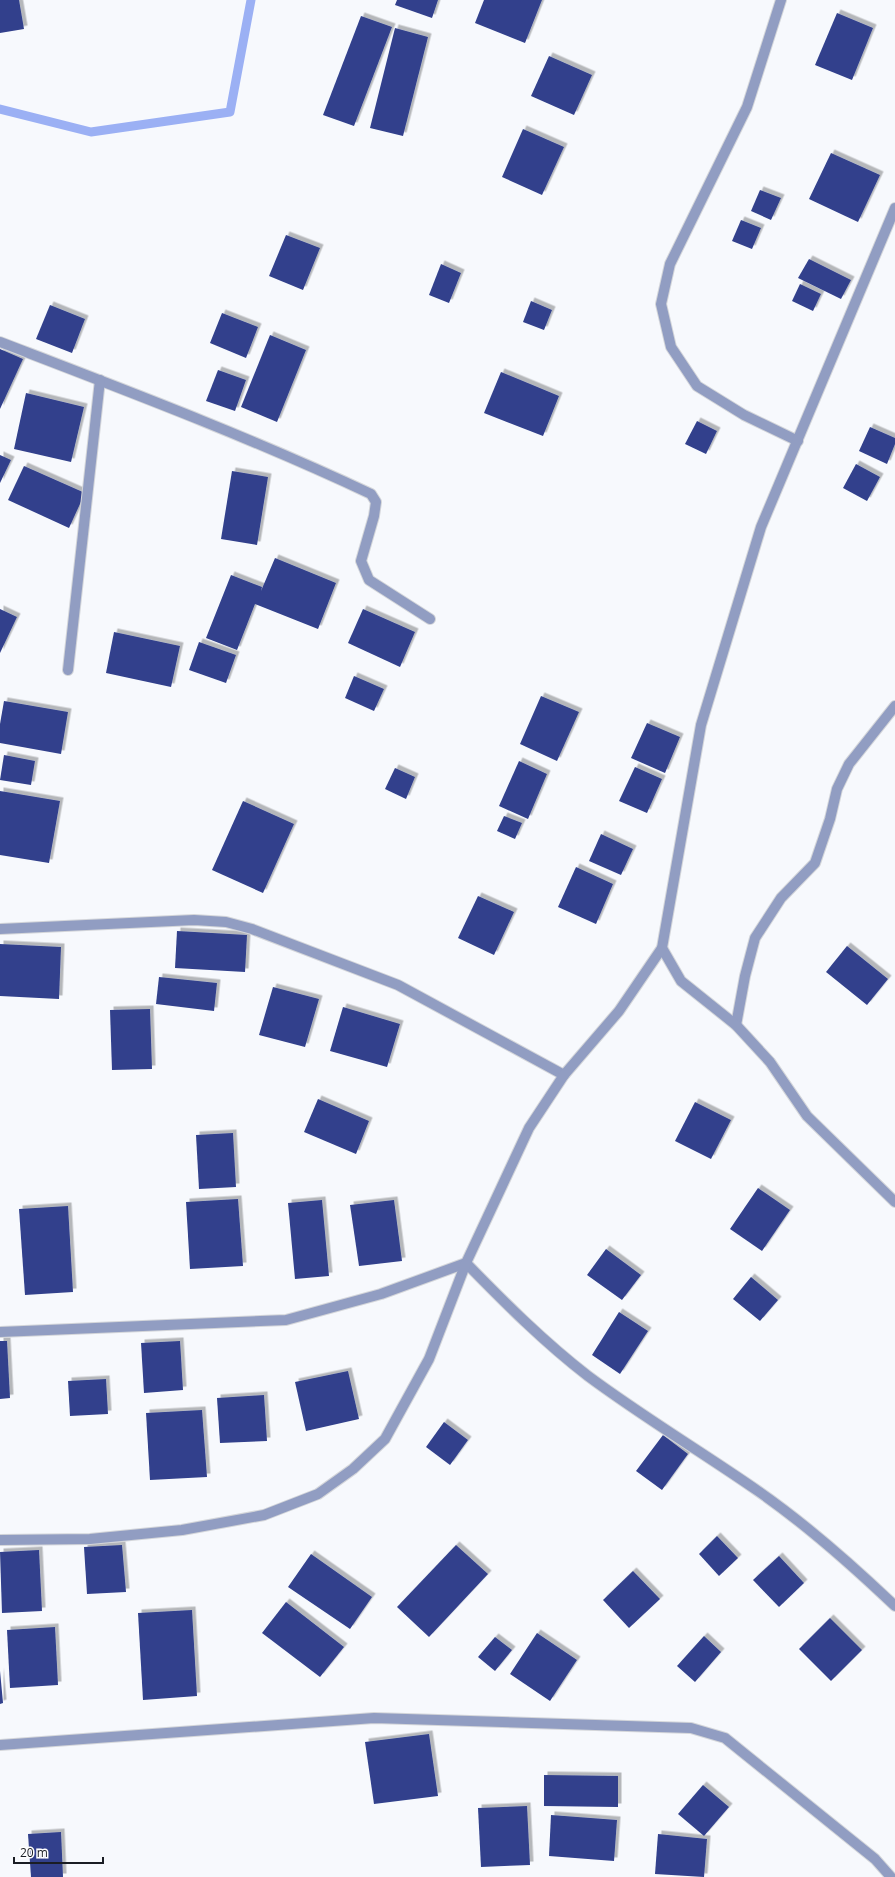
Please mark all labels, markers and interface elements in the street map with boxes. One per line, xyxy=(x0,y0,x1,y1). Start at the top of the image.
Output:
scale bar xyxy=(14,1839,103,1865)
text: 20 m xyxy=(20,1844,48,1861)

